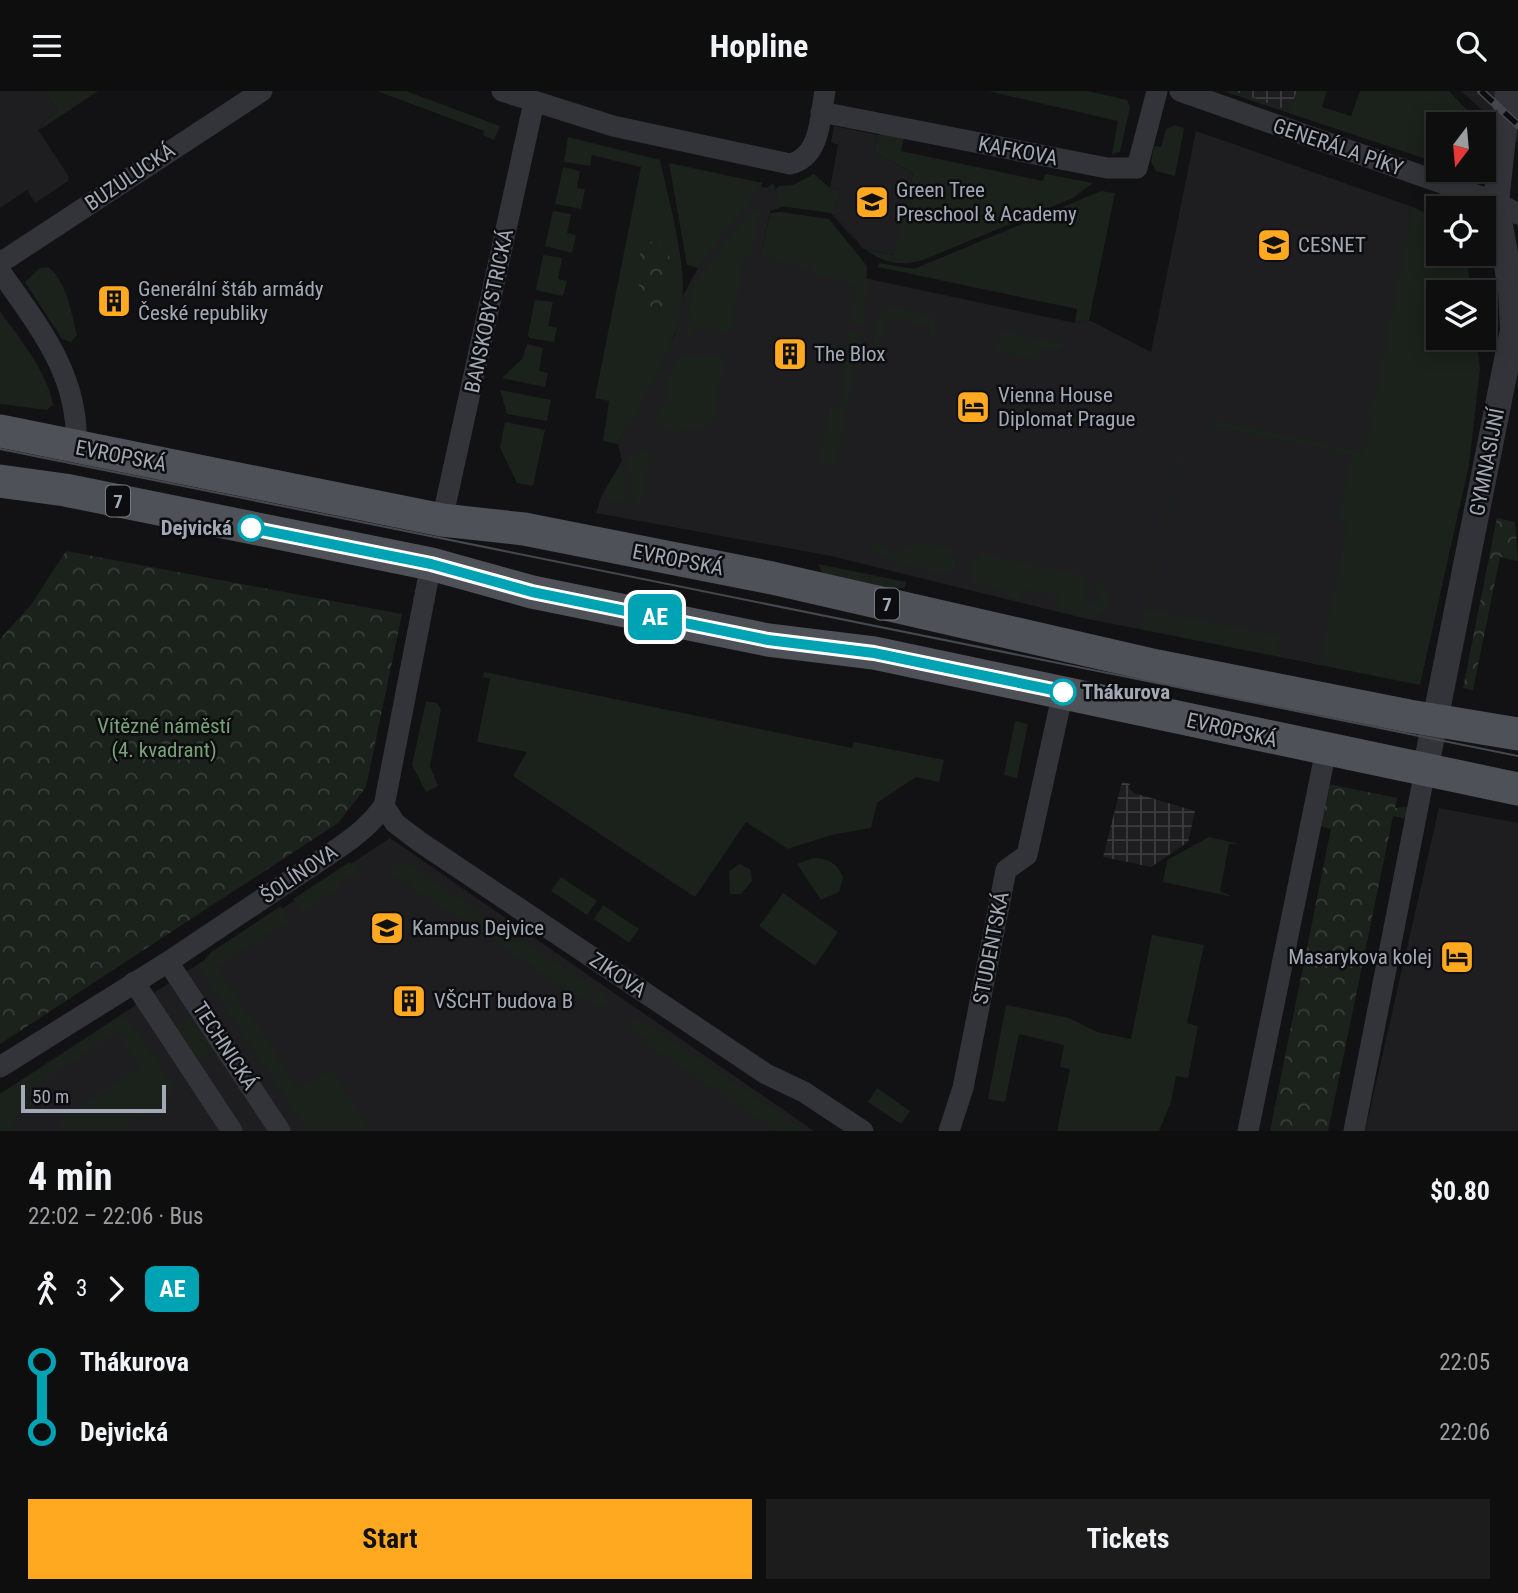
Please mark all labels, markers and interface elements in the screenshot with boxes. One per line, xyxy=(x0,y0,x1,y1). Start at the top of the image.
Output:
icon: menu xyxy=(28,27,66,65)
text: Hopline xyxy=(710,27,808,65)
icon: search xyxy=(1452,27,1490,65)
north arrow xyxy=(1426,112,1496,182)
map controls xyxy=(1426,112,1496,350)
street label: GENERÁLA PÍKY xyxy=(1270,114,1406,180)
street label: KAFKOVA xyxy=(976,132,1060,170)
street label: BUZULUCKÁ xyxy=(81,138,179,216)
place label: Green Tree Preschool & Academy xyxy=(896,178,1077,226)
school or university icon: Green Tree Preschool & Academy xyxy=(853,183,891,221)
button: locate xyxy=(1426,196,1496,266)
school or university icon: CESNET xyxy=(1255,226,1293,264)
street label: BANSKOBYSTRICKÁ xyxy=(460,227,518,395)
place label: CESNET xyxy=(1298,233,1366,257)
place label: Generální štáb armády České republiky xyxy=(138,277,324,325)
button: layers xyxy=(1426,280,1496,350)
building icon: Generální štáb armády České republiky xyxy=(95,282,133,320)
building icon: The Blox xyxy=(771,335,809,373)
place label: The Blox xyxy=(814,342,886,366)
place label: Vienna House Diplomat Prague xyxy=(998,383,1136,431)
hotel icon: Vienna House Diplomat Prague xyxy=(954,388,992,426)
street label: GYMNASIJNÍ xyxy=(1465,405,1509,518)
street label: EVROPSKÁ xyxy=(74,435,168,477)
road number: 7 xyxy=(106,485,130,517)
marker: Dejvická xyxy=(238,515,264,541)
place label: Dejvická xyxy=(161,516,232,540)
street label: EVROPSKÁ xyxy=(631,539,725,581)
road number: 7 xyxy=(875,589,899,619)
line badge: AE xyxy=(624,594,686,640)
text: AE xyxy=(642,603,668,631)
marker: Thákurova xyxy=(1050,679,1076,705)
place label: Thákurova xyxy=(1082,680,1170,704)
street label: EVROPSKÁ xyxy=(1184,708,1280,752)
park label: Vítězné náměstí (4. kvadrant) xyxy=(97,714,232,762)
street label: ŠOLÍNOVA xyxy=(256,840,342,908)
street label: STUDENTSKÁ xyxy=(968,890,1014,1006)
school or university icon: Kampus Dejvice xyxy=(368,909,406,947)
place label: Kampus Dejvice xyxy=(412,916,544,940)
hotel icon: Masarykova kolej xyxy=(1438,938,1476,976)
place label: Masarykova kolej xyxy=(1288,945,1432,969)
street label: ZIKOVA xyxy=(585,947,651,1003)
building icon: VŠCHT budova B xyxy=(390,982,428,1020)
place label: VŠCHT budova B xyxy=(434,989,573,1013)
street label: TECHNICKÁ xyxy=(188,998,262,1094)
scale bar xyxy=(21,1082,166,1114)
text: 50 m xyxy=(32,1085,69,1108)
text: 4 min xyxy=(28,1155,112,1199)
text: $0.80 xyxy=(1430,1176,1490,1206)
text: 22:02 – 22:06 · Bus xyxy=(28,1203,204,1230)
icon: walk xyxy=(28,1270,66,1308)
icon: forward xyxy=(97,1270,135,1308)
text: 3 xyxy=(76,1275,87,1302)
text: AE xyxy=(159,1275,185,1303)
text: Thákurova xyxy=(80,1347,189,1377)
text: 22:05 xyxy=(1439,1349,1490,1376)
text: Dejvická xyxy=(80,1417,168,1447)
text: 22:06 xyxy=(1439,1419,1490,1446)
button: Start xyxy=(28,1499,752,1579)
button: Tickets xyxy=(766,1499,1490,1579)

